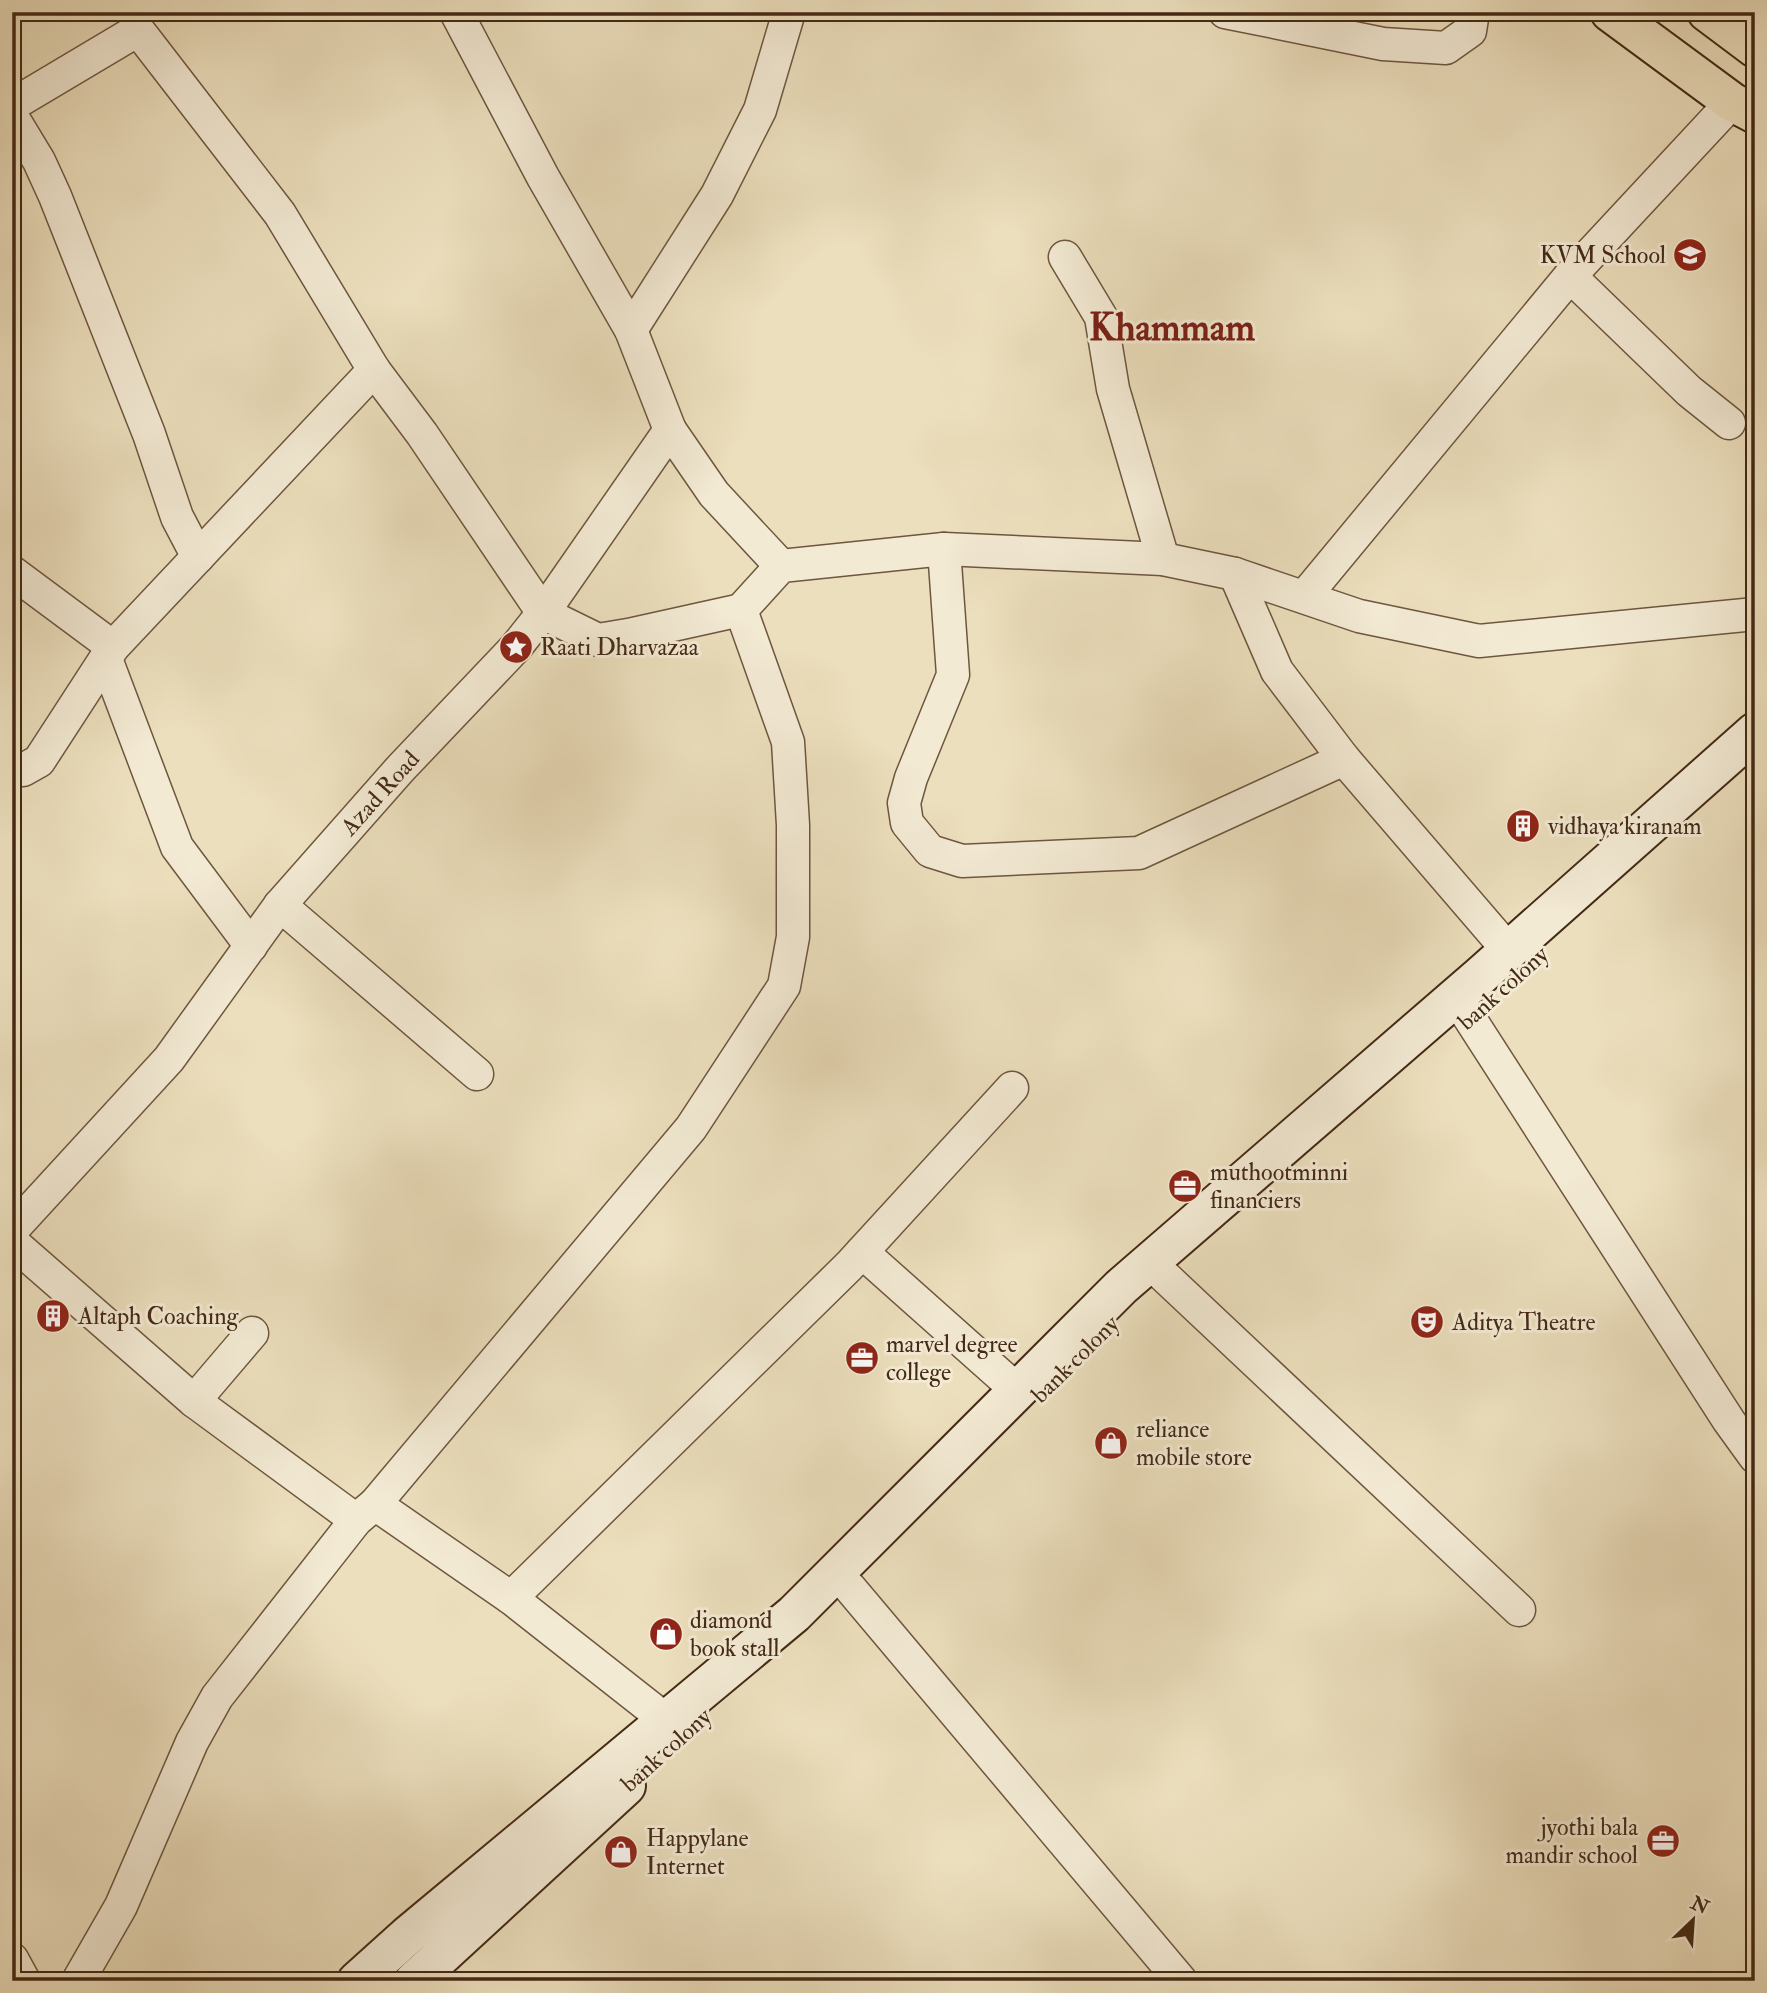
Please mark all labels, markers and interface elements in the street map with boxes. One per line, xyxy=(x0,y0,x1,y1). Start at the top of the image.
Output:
school or university icon: KVM School xyxy=(1671,236,1709,274)
place label: KVM School xyxy=(1540,240,1666,271)
district label: Khammam xyxy=(1089,304,1256,352)
place icon: Raati Dharvazaa xyxy=(497,628,535,666)
place label: Raati Dharvazaa xyxy=(540,632,700,663)
street label: Azad Road xyxy=(333,744,427,843)
building icon: vidhaya kiranam xyxy=(1504,807,1542,845)
place label: vidhaya kiranam xyxy=(1547,811,1702,842)
street label: bank colony xyxy=(1451,939,1556,1037)
place label: muthootminni financiers xyxy=(1210,1157,1348,1216)
office icon: muthootminni financiers xyxy=(1166,1167,1204,1205)
building icon: Altaph Coaching xyxy=(34,1297,72,1335)
place label: Altaph Coaching xyxy=(77,1301,240,1332)
theatre icon: Aditya Theatre xyxy=(1408,1303,1446,1341)
place label: Aditya Theatre xyxy=(1451,1307,1595,1338)
street label: bank colony xyxy=(1025,1309,1126,1410)
place label: marvel degree college xyxy=(886,1329,1018,1388)
office icon: marvel degree college xyxy=(843,1339,881,1377)
place label: reliance mobile store xyxy=(1136,1414,1252,1473)
shop icon: reliance mobile store xyxy=(1092,1424,1130,1462)
place label: diamond book stall xyxy=(690,1605,780,1664)
shop icon: diamond book stall xyxy=(647,1615,685,1653)
street label: bank colony xyxy=(614,1701,719,1799)
place label: jyothi bala mandir school xyxy=(1505,1812,1639,1871)
office icon: jyothi bala mandir school xyxy=(1644,1822,1682,1860)
place label: Happylane Internet xyxy=(646,1823,749,1882)
shop icon: Happylane Internet xyxy=(602,1833,640,1871)
north arrow xyxy=(1658,1884,1728,1954)
text: N xyxy=(1686,1891,1713,1920)

